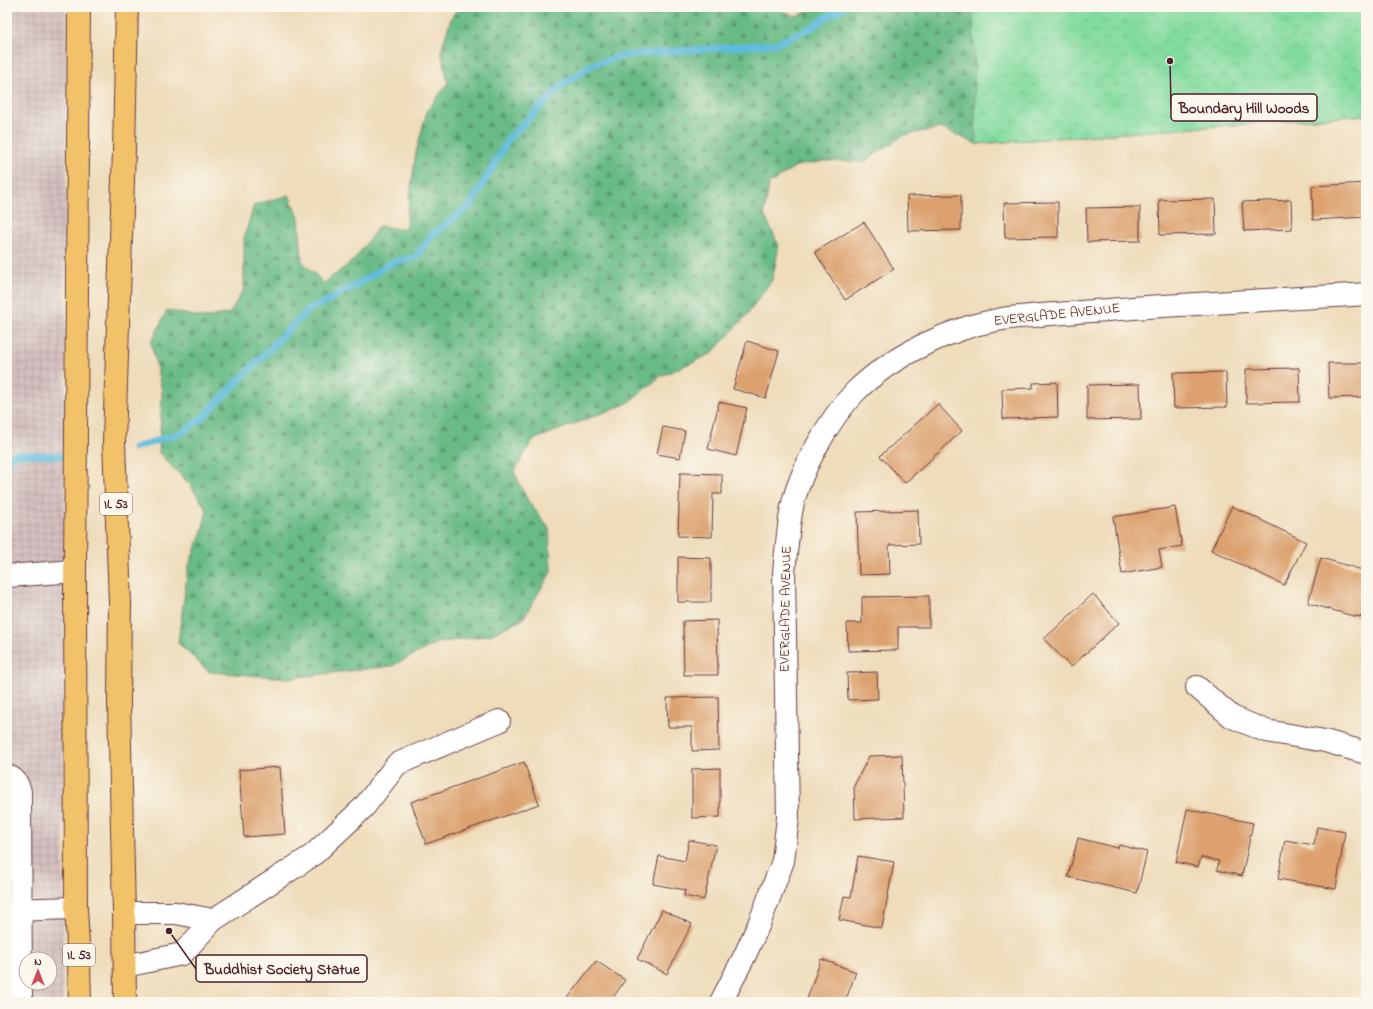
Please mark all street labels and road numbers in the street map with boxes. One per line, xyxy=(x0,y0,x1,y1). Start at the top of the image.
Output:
street label: EVERGLADE AVENUE xyxy=(993,298,1121,332)
road number: IL 53 xyxy=(100,493,132,515)
street label: EVERGLADE AVENUE xyxy=(774,545,798,673)
road number: IL 53 xyxy=(63,944,95,966)

